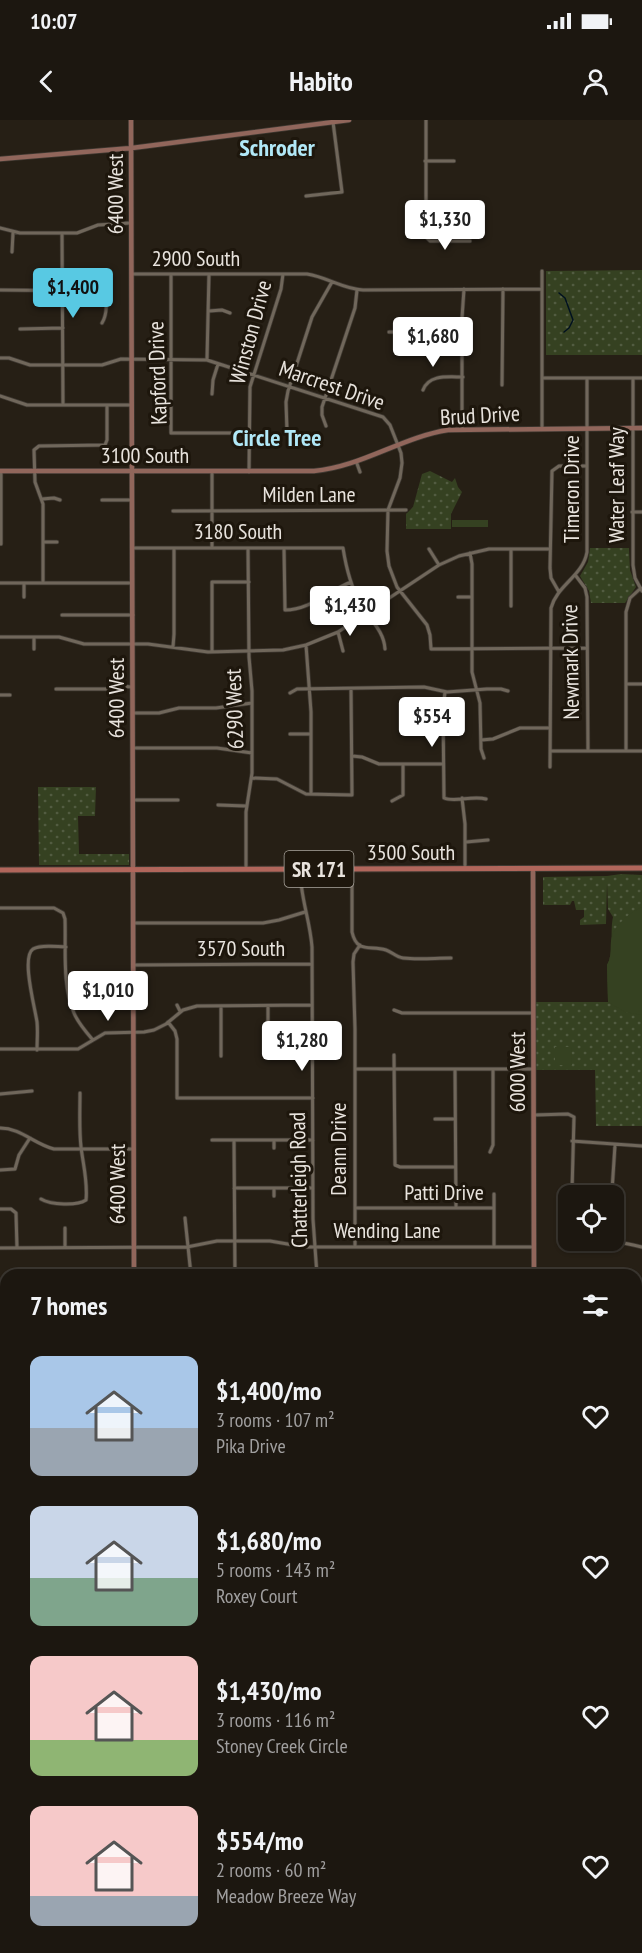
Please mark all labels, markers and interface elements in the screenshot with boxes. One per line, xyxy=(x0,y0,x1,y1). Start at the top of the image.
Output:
text: 10:07 xyxy=(30,7,78,35)
text: Habito xyxy=(289,64,353,98)
icon: back xyxy=(30,65,63,98)
icon: person xyxy=(579,65,612,98)
district label: Schroder xyxy=(239,132,316,163)
street label: 6400 West xyxy=(101,154,129,234)
pin: $1,330 xyxy=(396,200,494,251)
text: $1,330 xyxy=(419,206,471,232)
street label: 2900 South xyxy=(152,244,240,272)
pin: $1,400 xyxy=(24,268,122,319)
text: $1,400 xyxy=(47,274,99,300)
street label: Winston Drive xyxy=(223,277,277,387)
pin: $1,680 xyxy=(384,317,482,368)
street label: Kapford Drive xyxy=(141,321,173,425)
text: $1,680 xyxy=(407,323,459,349)
street label: Marcrest Drive xyxy=(275,354,389,416)
street label: Brud Drive xyxy=(439,399,521,431)
district label: Circle Tree xyxy=(233,422,322,453)
street label: Water Leaf Way xyxy=(602,426,630,543)
street label: Timeron Drive xyxy=(557,435,585,543)
street label: 3100 South xyxy=(101,441,189,469)
street label: Milden Lane xyxy=(262,480,356,508)
street label: 3180 South xyxy=(194,517,282,545)
pin: $1,430 xyxy=(301,586,399,637)
text: $1,430 xyxy=(324,592,376,618)
street label: Newmark Drive xyxy=(555,604,585,720)
street label: 6400 West xyxy=(102,658,130,738)
street label: 6290 West xyxy=(219,668,249,750)
pin: $554 xyxy=(396,697,468,748)
text: $554 xyxy=(413,703,451,729)
street label: 3500 South xyxy=(367,838,455,866)
road number: SR 171 xyxy=(284,851,354,887)
street label: 3570 South xyxy=(197,934,285,962)
pin: $1,010 xyxy=(59,971,157,1022)
text: $1,010 xyxy=(82,977,134,1003)
pin: $1,280 xyxy=(253,1021,351,1072)
text: $1,280 xyxy=(276,1027,328,1053)
street label: 6000 West xyxy=(503,1032,531,1112)
street label: Deann Drive xyxy=(324,1102,352,1196)
street label: Chatterleigh Road xyxy=(283,1112,313,1248)
street label: 6400 West xyxy=(103,1144,131,1224)
street label: Patti Drive xyxy=(404,1178,484,1206)
map controls xyxy=(558,1185,624,1251)
button: locate xyxy=(558,1185,624,1251)
street label: Wending Lane xyxy=(333,1216,441,1244)
text: 7 homes xyxy=(30,1289,107,1322)
icon: filters xyxy=(579,1289,612,1322)
text: $1,400/mo xyxy=(216,1374,322,1407)
icon: home xyxy=(78,1380,150,1452)
icon: heart xyxy=(579,1400,612,1433)
text: 3 rooms · 107 m² xyxy=(216,1407,335,1433)
text: Pika Drive xyxy=(216,1433,286,1459)
text: $1,680/mo xyxy=(216,1524,322,1557)
icon: home xyxy=(78,1530,150,1602)
icon: heart xyxy=(579,1550,612,1583)
text: 5 rooms · 143 m² xyxy=(216,1557,335,1583)
text: Roxey Court xyxy=(216,1583,297,1609)
text: $1,430/mo xyxy=(216,1674,322,1707)
icon: home xyxy=(78,1680,150,1752)
icon: heart xyxy=(579,1700,612,1733)
text: 3 rooms · 116 m² xyxy=(216,1707,335,1733)
text: Stoney Creek Circle xyxy=(216,1733,348,1759)
text: $554/mo xyxy=(216,1824,304,1857)
icon: home xyxy=(78,1830,150,1902)
icon: heart xyxy=(579,1850,612,1883)
text: 2 rooms · 60 m² xyxy=(216,1857,326,1883)
text: Meadow Breeze Way xyxy=(216,1883,356,1909)

